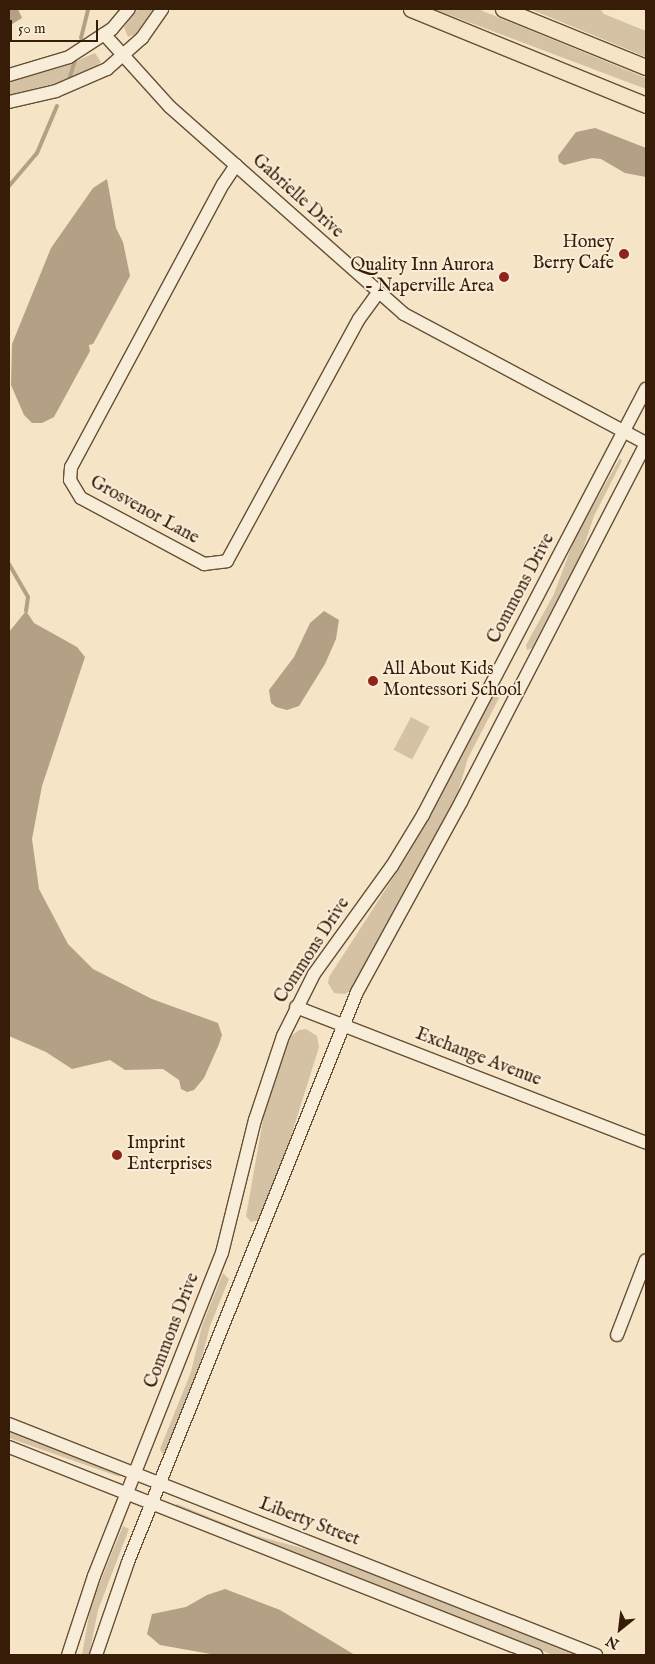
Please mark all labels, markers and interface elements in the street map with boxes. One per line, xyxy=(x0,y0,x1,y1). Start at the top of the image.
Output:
scale bar xyxy=(12,10,100,42)
text: 50 m xyxy=(18,19,46,38)
street label: Gabrielle Drive xyxy=(247,150,347,244)
place label: Honey Berry Cafe xyxy=(532,233,614,276)
marker: Honey Berry Cafe xyxy=(618,248,630,260)
place label: Quality Inn Aurora - Naperville Area xyxy=(350,256,494,298)
marker: Quality Inn Aurora - Naperville Area xyxy=(498,271,510,283)
street label: Grosvenor Lane xyxy=(86,472,202,550)
street label: Commons Drive xyxy=(484,530,560,648)
place label: All About Kids Montessori School xyxy=(383,660,522,702)
marker: All About Kids Montessori School xyxy=(367,675,379,687)
street label: Commons Drive xyxy=(271,894,355,1008)
street label: Exchange Avenue xyxy=(412,1024,544,1092)
place label: Imprint Enterprises xyxy=(127,1134,212,1176)
marker: Imprint Enterprises xyxy=(111,1149,123,1161)
street label: Commons Drive xyxy=(141,1270,205,1392)
street label: Liberty Street xyxy=(256,1494,362,1552)
north arrow xyxy=(595,1604,645,1654)
text: N xyxy=(603,1631,622,1653)

